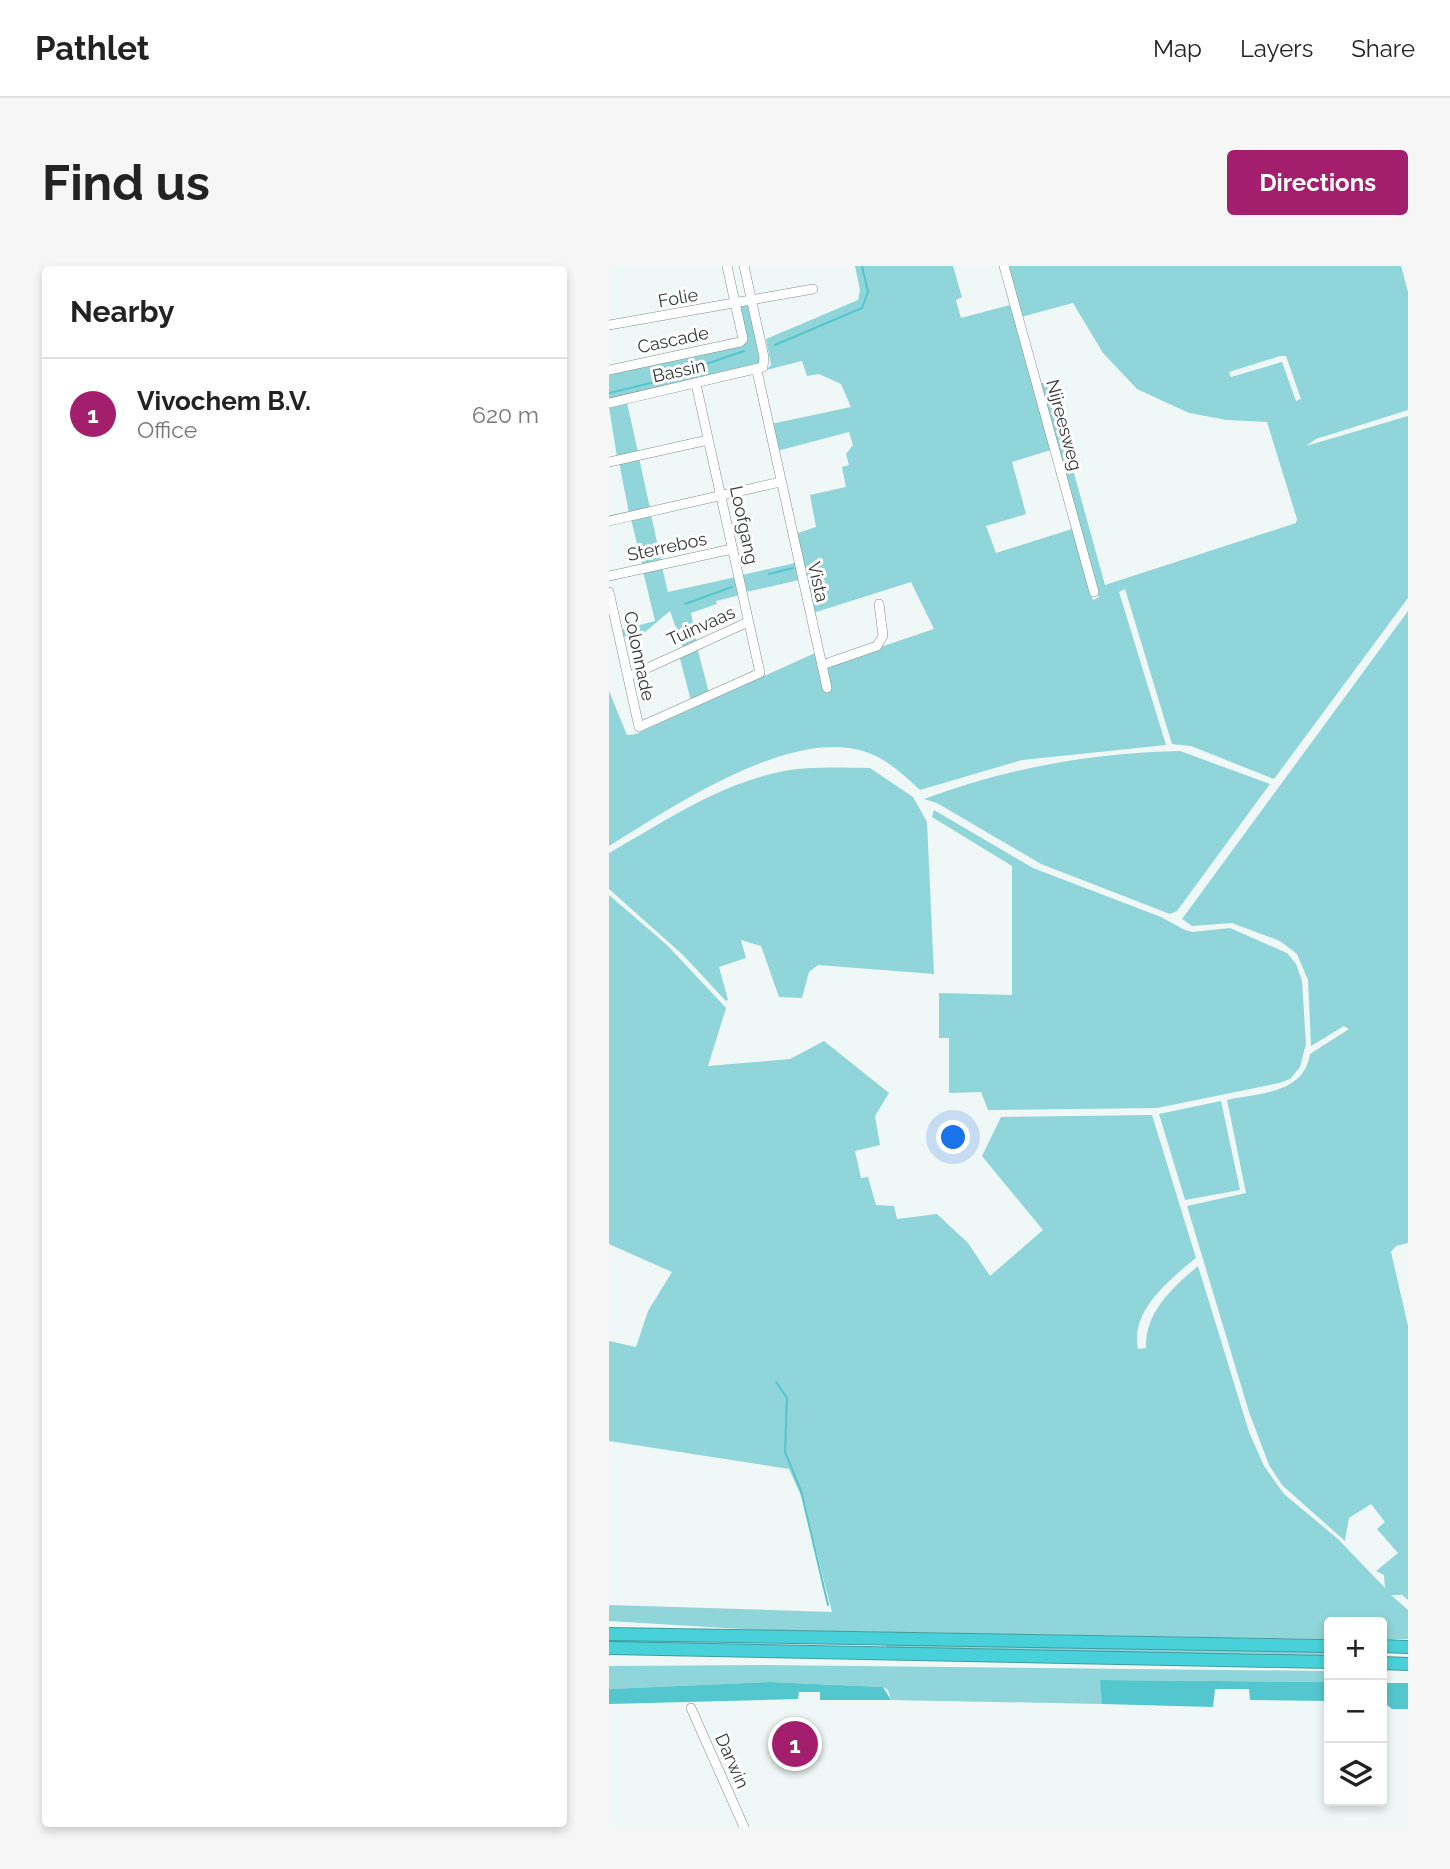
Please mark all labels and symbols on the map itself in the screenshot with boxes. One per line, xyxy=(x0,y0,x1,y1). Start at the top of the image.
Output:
street label: Folie xyxy=(656,284,700,311)
street label: Cascade xyxy=(635,322,711,357)
street label: Bassin xyxy=(650,355,707,386)
street label: Nijreesweg xyxy=(1042,377,1087,473)
street label: Loofgang xyxy=(726,484,763,566)
street label: Sterrebos xyxy=(625,528,709,565)
street label: Vista xyxy=(804,560,833,604)
street label: Tuinvaas xyxy=(664,601,738,650)
street label: Colonnade xyxy=(620,609,659,703)
your location xyxy=(936,1120,970,1154)
pin: 1 xyxy=(772,1718,818,1770)
street label: Darwin xyxy=(711,1730,754,1792)

